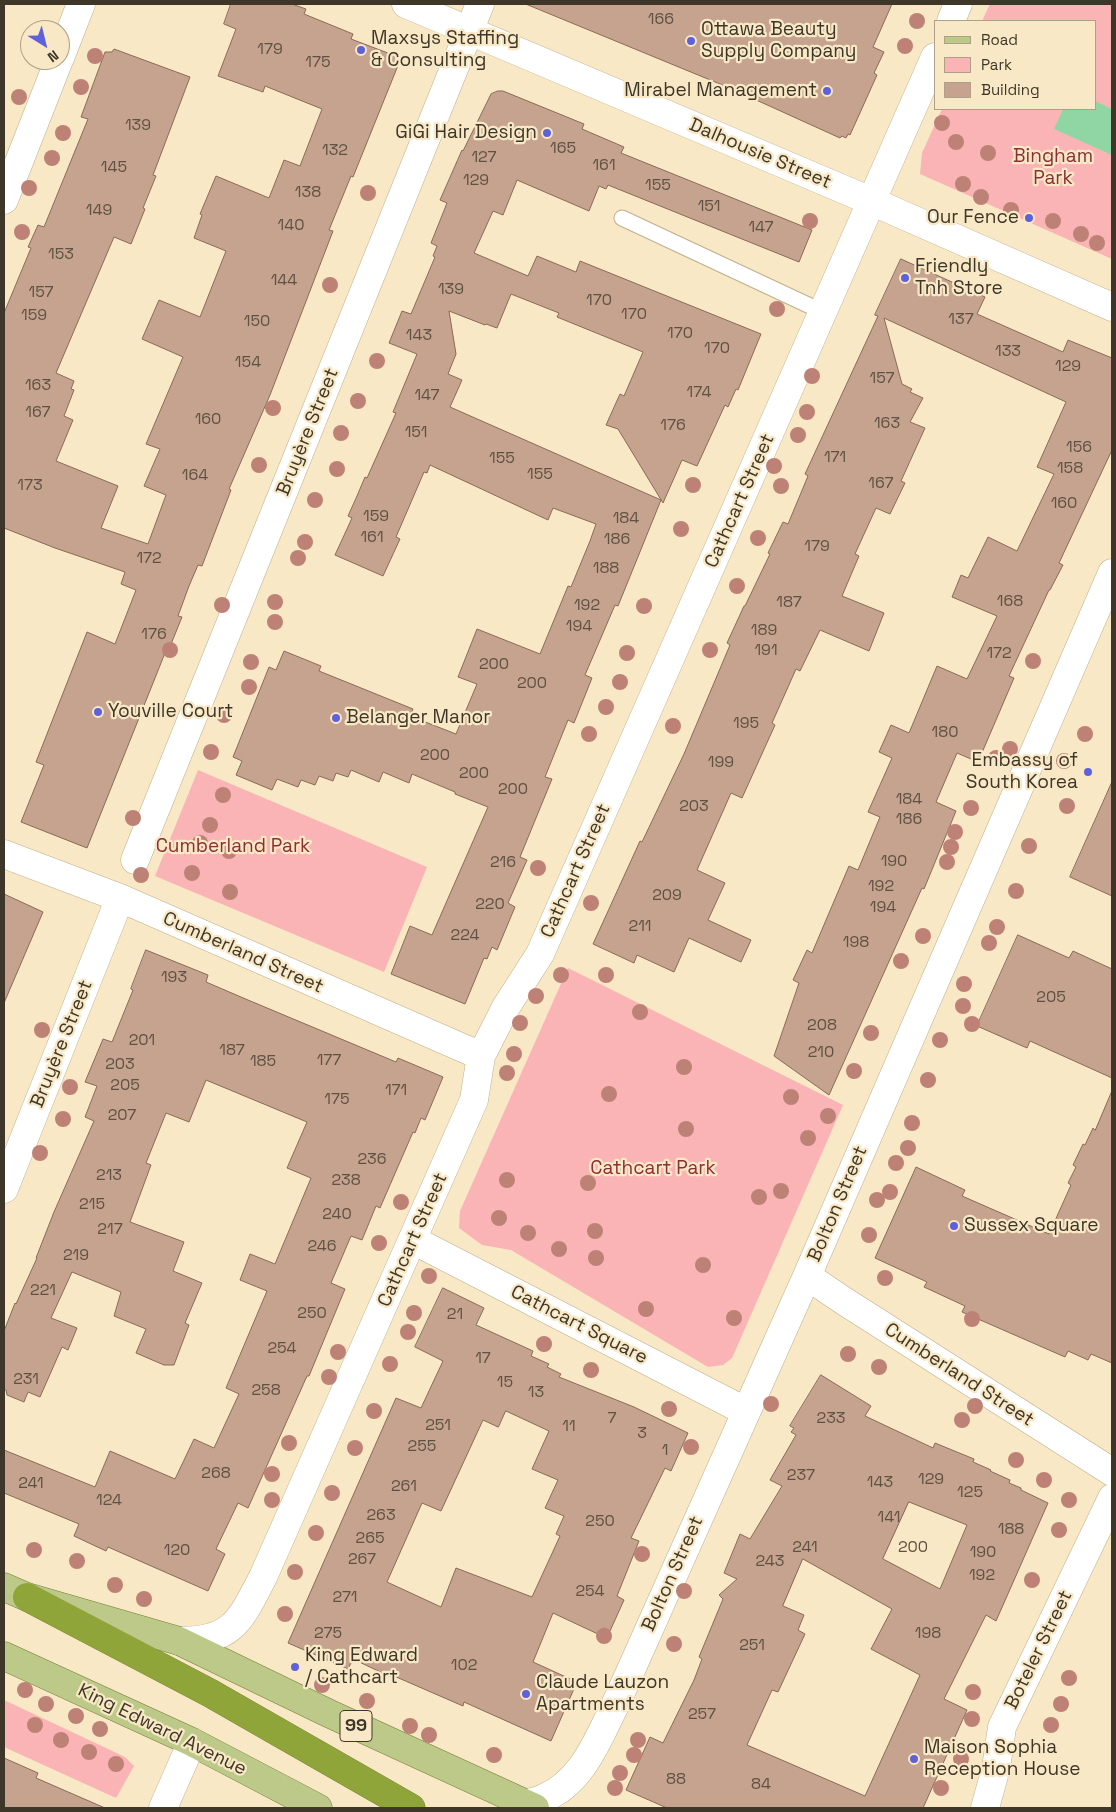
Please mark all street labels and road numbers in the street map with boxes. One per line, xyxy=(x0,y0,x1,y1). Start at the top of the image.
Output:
street label: Dalhousie Street xyxy=(686,114,834,194)
street label: Bruyère Street xyxy=(272,365,344,499)
street label: Cathcart Street xyxy=(700,431,780,571)
street label: Cathcart Street xyxy=(536,801,616,941)
street label: Cumberland Street xyxy=(159,907,327,999)
street label: Bruyère Street xyxy=(26,977,98,1111)
street label: Bolton Street xyxy=(803,1143,873,1265)
street label: Cathcart Street xyxy=(373,1170,453,1310)
street label: Cathcart Square xyxy=(507,1281,651,1369)
street label: Cumberland Street xyxy=(880,1318,1038,1432)
street label: Bolton Street xyxy=(637,1513,709,1635)
street label: Boteler Street xyxy=(1000,1587,1078,1713)
street label: King Edward Avenue xyxy=(74,1679,250,1781)
road number: 99 xyxy=(340,1710,372,1742)

